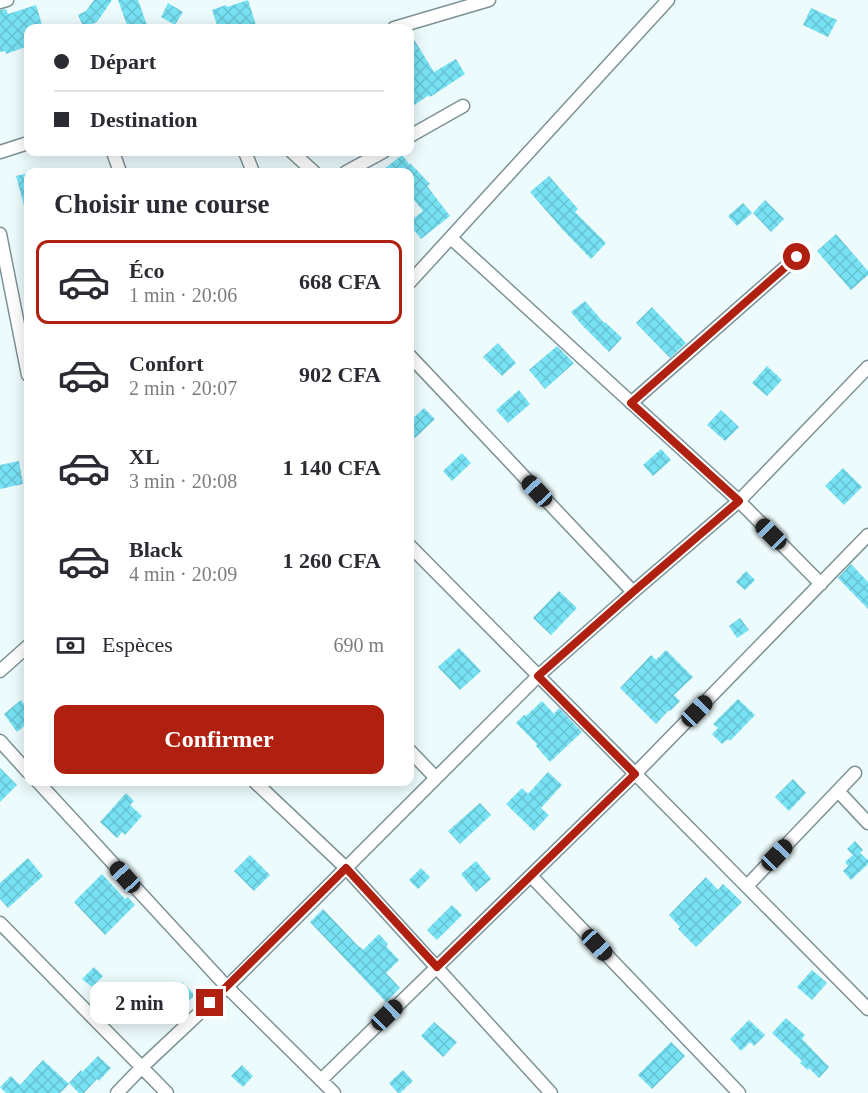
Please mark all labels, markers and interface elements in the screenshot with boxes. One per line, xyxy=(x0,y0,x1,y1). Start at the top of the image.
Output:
text: Départ xyxy=(90,49,156,74)
text: Destination xyxy=(90,107,198,132)
text: Choisir une course xyxy=(54,189,270,219)
route start xyxy=(783,243,810,270)
icon: car xyxy=(57,255,111,309)
text: Éco xyxy=(129,258,164,283)
text: 668 CFA xyxy=(299,269,381,294)
text: 1 min · 20:06 xyxy=(129,284,237,306)
icon: car xyxy=(57,348,111,402)
text: Confort xyxy=(129,351,204,376)
text: 902 CFA xyxy=(299,362,381,387)
text: 2 min · 20:07 xyxy=(129,377,237,399)
icon: car xyxy=(57,441,111,495)
text: XL xyxy=(129,444,160,469)
text: 1 140 CFA xyxy=(282,455,381,480)
text: 3 min · 20:08 xyxy=(129,470,237,492)
car xyxy=(518,472,556,510)
car xyxy=(752,515,790,553)
icon: car xyxy=(57,534,111,588)
text: Black xyxy=(129,537,183,562)
text: 1 260 CFA xyxy=(282,548,381,573)
text: 4 min · 20:09 xyxy=(129,563,237,585)
icon: cash xyxy=(54,629,87,662)
text: Espèces xyxy=(102,632,173,657)
text: 690 m xyxy=(333,634,384,656)
car xyxy=(678,692,716,730)
button: Confirmer xyxy=(54,705,384,774)
car xyxy=(758,836,796,874)
car xyxy=(106,858,144,896)
car xyxy=(578,926,616,964)
callout: 2 min xyxy=(90,982,189,1024)
route end xyxy=(196,989,223,1016)
text: 2 min xyxy=(115,992,164,1014)
car xyxy=(368,996,406,1034)

